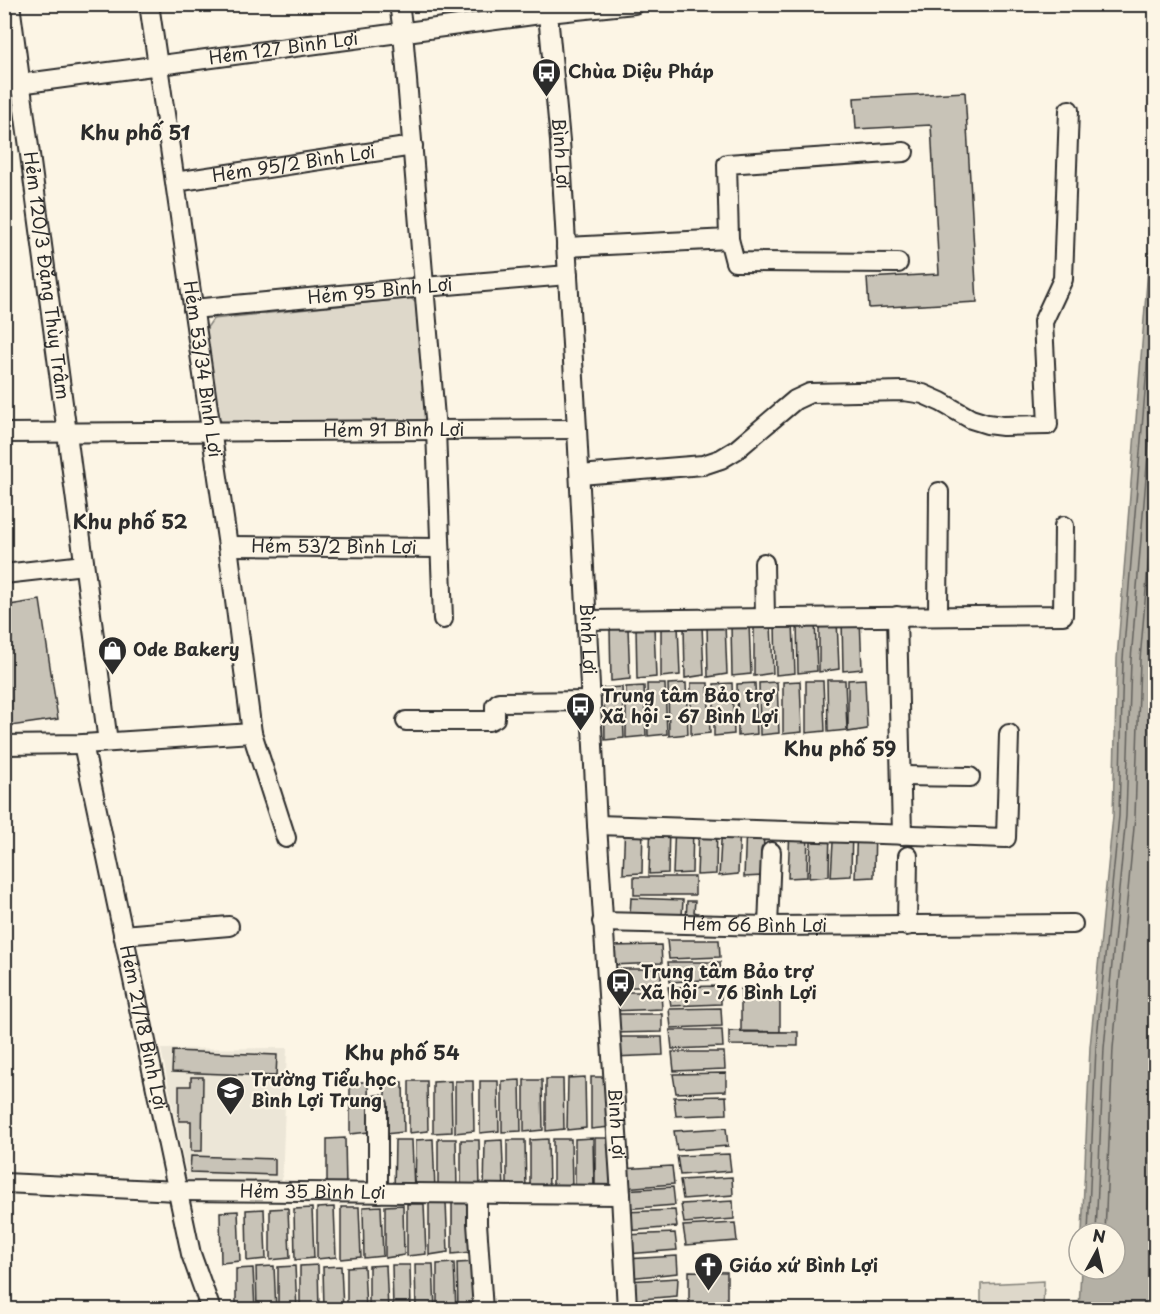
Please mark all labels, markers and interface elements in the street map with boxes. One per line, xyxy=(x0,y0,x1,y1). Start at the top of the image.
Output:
street label: Hẻm 127 Bình Lợi xyxy=(207,24,360,70)
bus stop icon: Chùa Diệu Pháp xyxy=(531,56,563,98)
place label: Chùa Diệu Pháp xyxy=(568,57,714,84)
street label: Bình Lợi xyxy=(546,116,578,190)
district label: Khu phố 51 xyxy=(80,117,191,147)
street label: Hẻm 95/2 Bình Lợi xyxy=(210,137,377,188)
street label: Hẻm 120/3 Đặng Thùy Trâm xyxy=(18,150,77,401)
street label: Hẻm 95 Bình Lợi xyxy=(306,270,454,310)
street label: Hẻm 53/34 Bình Lợi xyxy=(178,279,230,459)
street label: Hẻm 91 Bình Lợi xyxy=(323,415,465,443)
district label: Khu phố 52 xyxy=(73,506,187,536)
street label: Hẻm 53/2 Bình Lợi xyxy=(251,531,417,560)
street label: Bình Lợi xyxy=(574,602,604,675)
shop icon: Ode Bakery xyxy=(96,634,128,676)
place label: Ode Bakery xyxy=(133,635,240,662)
place label: Trung tâm Bảo trợ Xã hội - 67 Bình Lợi xyxy=(602,681,778,729)
bus stop icon: Trung tâm Bảo trợ Xã hội - 67 Bình Lợi xyxy=(565,690,597,732)
district label: Khu phố 59 xyxy=(784,733,896,763)
street label: Hẻm 66 Bình Lợi xyxy=(682,909,827,938)
street label: Hẻm 21/18 Bình Lợi xyxy=(114,942,175,1112)
place label: Trung tâm Bảo trợ Xã hội - 76 Bình Lợi xyxy=(641,957,817,1005)
bus stop icon: Trung tâm Bảo trợ Xã hội - 76 Bình Lợi xyxy=(604,966,636,1008)
district label: Khu phố 54 xyxy=(344,1037,460,1067)
place label: Trường Tiểu học Bình Lợi Trung xyxy=(251,1065,397,1113)
school or university icon: Trường Tiểu học Bình Lợi Trung xyxy=(214,1074,246,1116)
street label: Bình Lợi xyxy=(602,1087,634,1160)
street label: Hẻm 35 Bình Lợi xyxy=(240,1177,386,1205)
north arrow xyxy=(1067,1221,1127,1281)
text: N xyxy=(1091,1222,1107,1248)
church icon: Giáo xứ Bình Lợi xyxy=(692,1250,724,1292)
place label: Giáo xứ Bình Lợi xyxy=(729,1251,878,1278)

